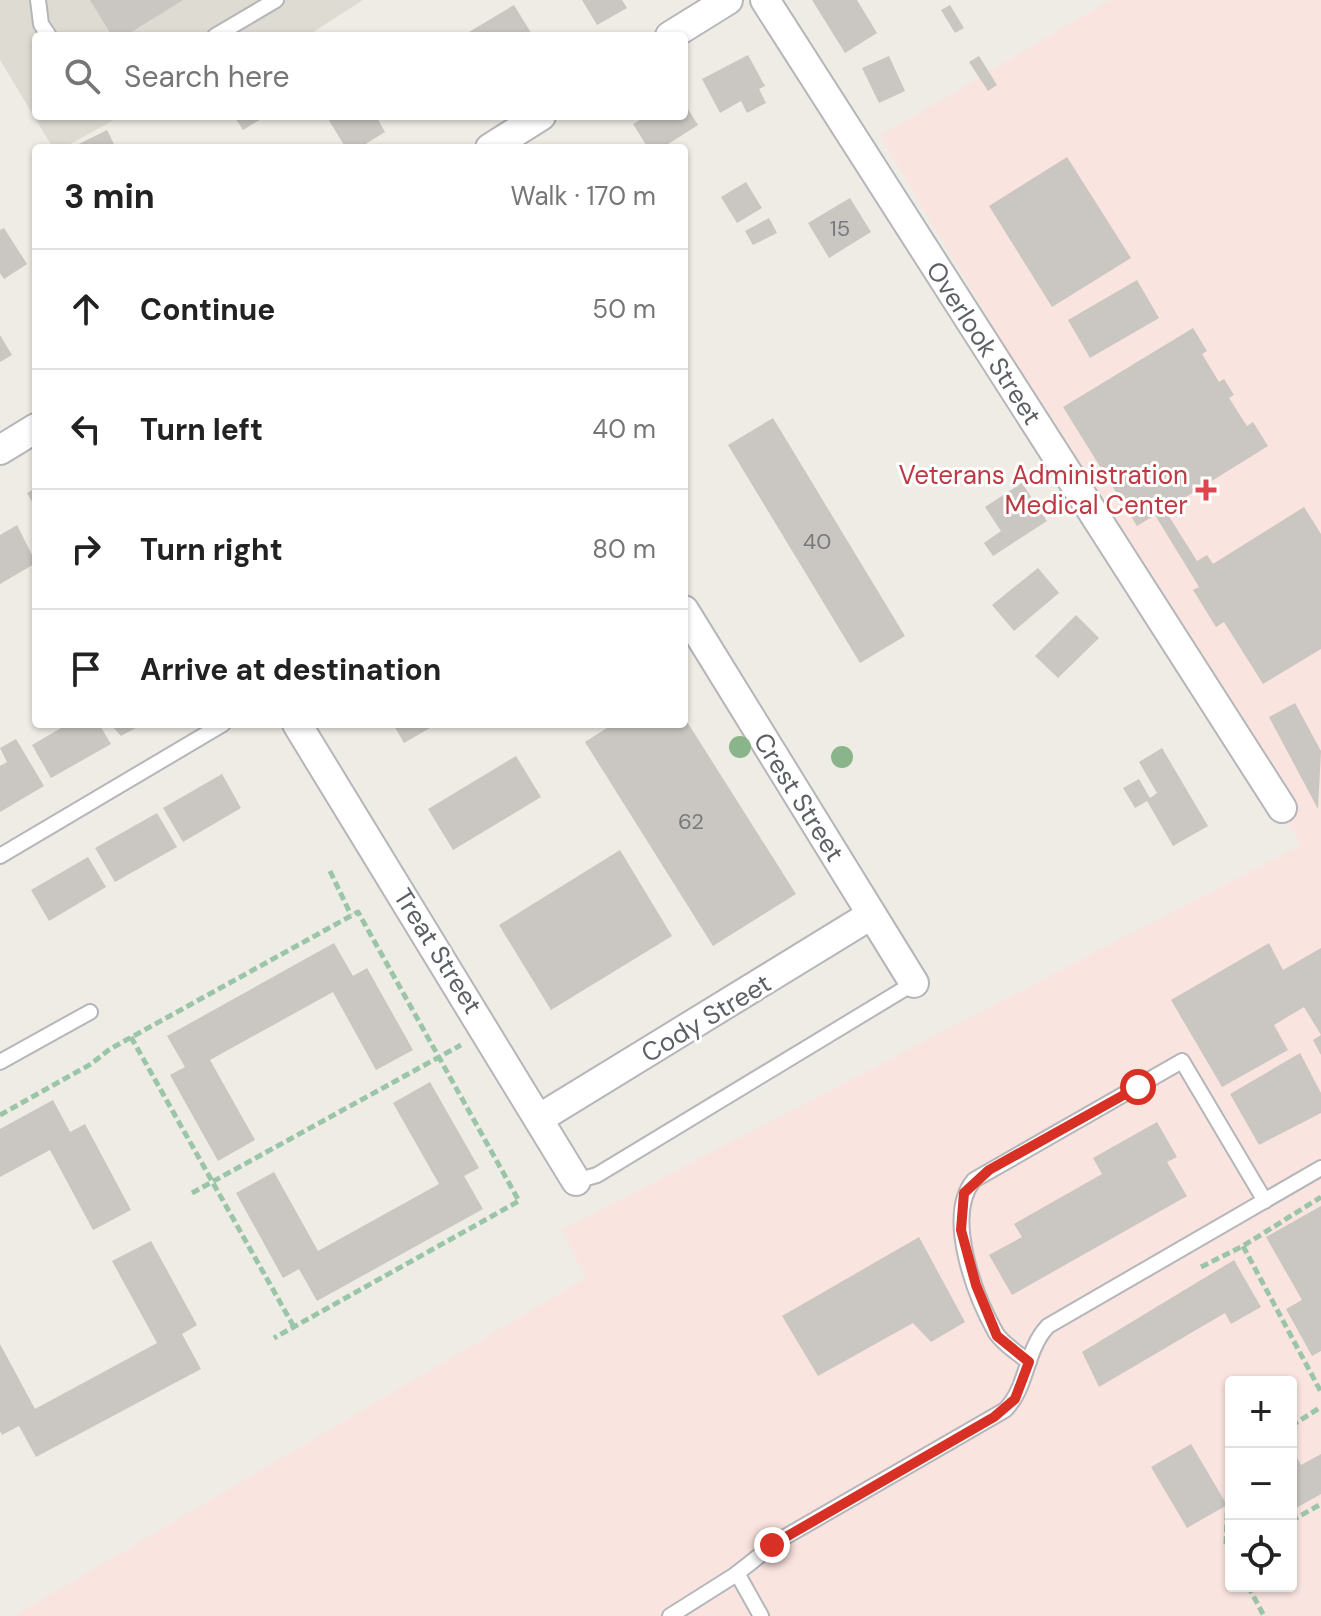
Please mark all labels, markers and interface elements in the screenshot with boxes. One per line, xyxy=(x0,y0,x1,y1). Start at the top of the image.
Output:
search box xyxy=(32,32,688,120)
icon: search xyxy=(60,54,104,98)
text: Search here xyxy=(124,57,290,96)
text: 3 min xyxy=(64,174,155,219)
text: Walk · 170 m xyxy=(511,179,656,213)
house number: 15 xyxy=(830,214,850,243)
street label: Overlook Street xyxy=(919,255,1049,431)
icon: ahead xyxy=(64,287,108,331)
text: Continue xyxy=(140,290,275,329)
text: 50 m xyxy=(592,292,656,326)
icon: left xyxy=(64,407,108,451)
text: Turn left xyxy=(140,410,263,449)
text: 40 m xyxy=(592,412,656,446)
place label: Veterans Administration Medical Center xyxy=(898,458,1188,522)
marker: Veterans Administration Medical Center xyxy=(1195,479,1217,501)
icon: right xyxy=(64,527,108,571)
house number: 40 xyxy=(803,527,831,556)
text: Turn right xyxy=(140,530,283,569)
text: 80 m xyxy=(592,532,656,566)
icon: arrive xyxy=(64,647,108,691)
text: Arrive at destination xyxy=(140,650,441,689)
street label: Crest Street xyxy=(746,726,852,868)
house number: 62 xyxy=(678,807,704,836)
street label: Treat Street xyxy=(386,882,490,1020)
street label: Cody Street xyxy=(635,966,777,1070)
route start xyxy=(1120,1069,1156,1105)
map controls xyxy=(1225,1376,1297,1592)
button: + xyxy=(1225,1376,1297,1448)
button: − xyxy=(1225,1448,1297,1520)
button: locate xyxy=(1225,1520,1297,1592)
route end xyxy=(754,1527,790,1563)

